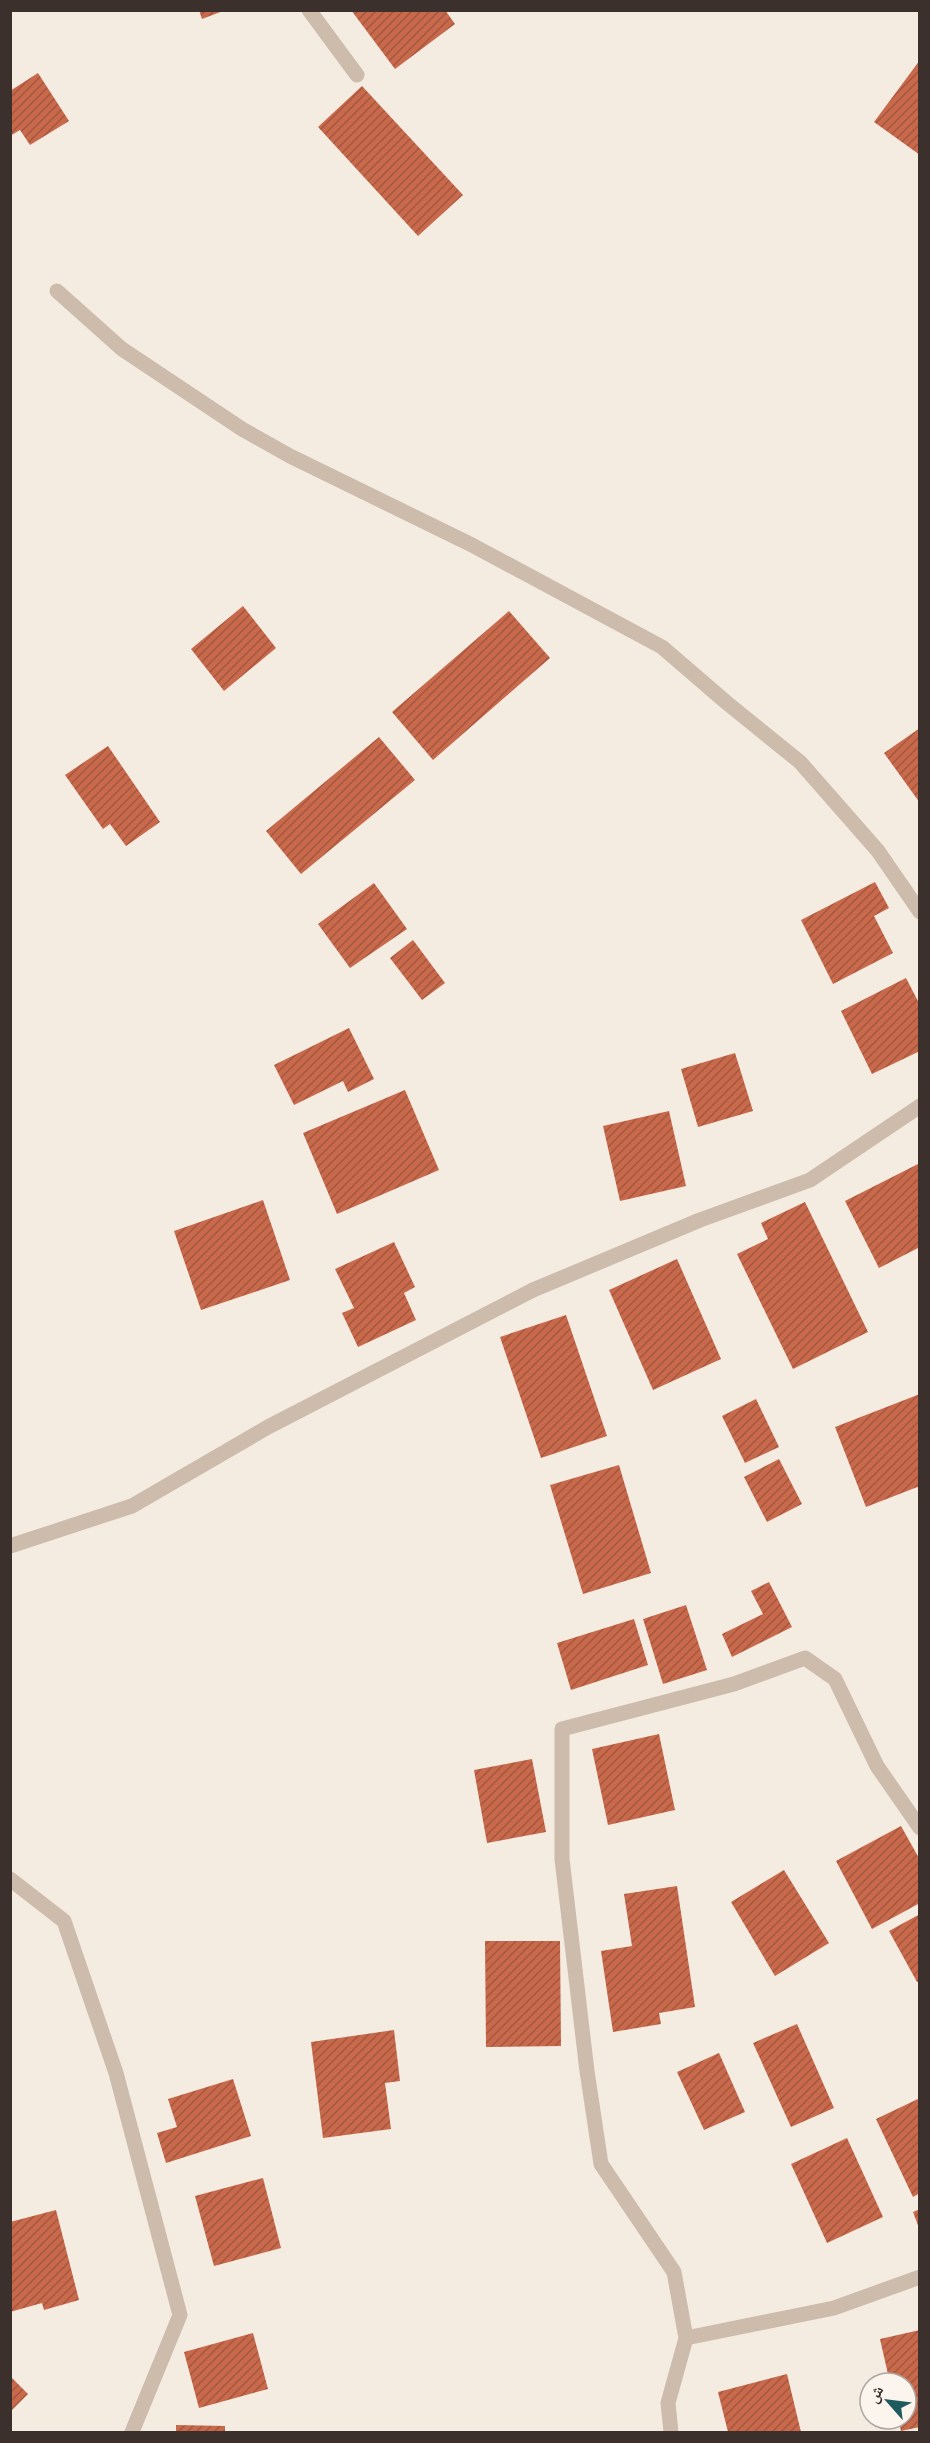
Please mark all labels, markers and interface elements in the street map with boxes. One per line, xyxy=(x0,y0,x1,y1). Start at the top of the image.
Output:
north arrow xyxy=(858,2371,918,2431)
text: ش xyxy=(862,2382,888,2406)

